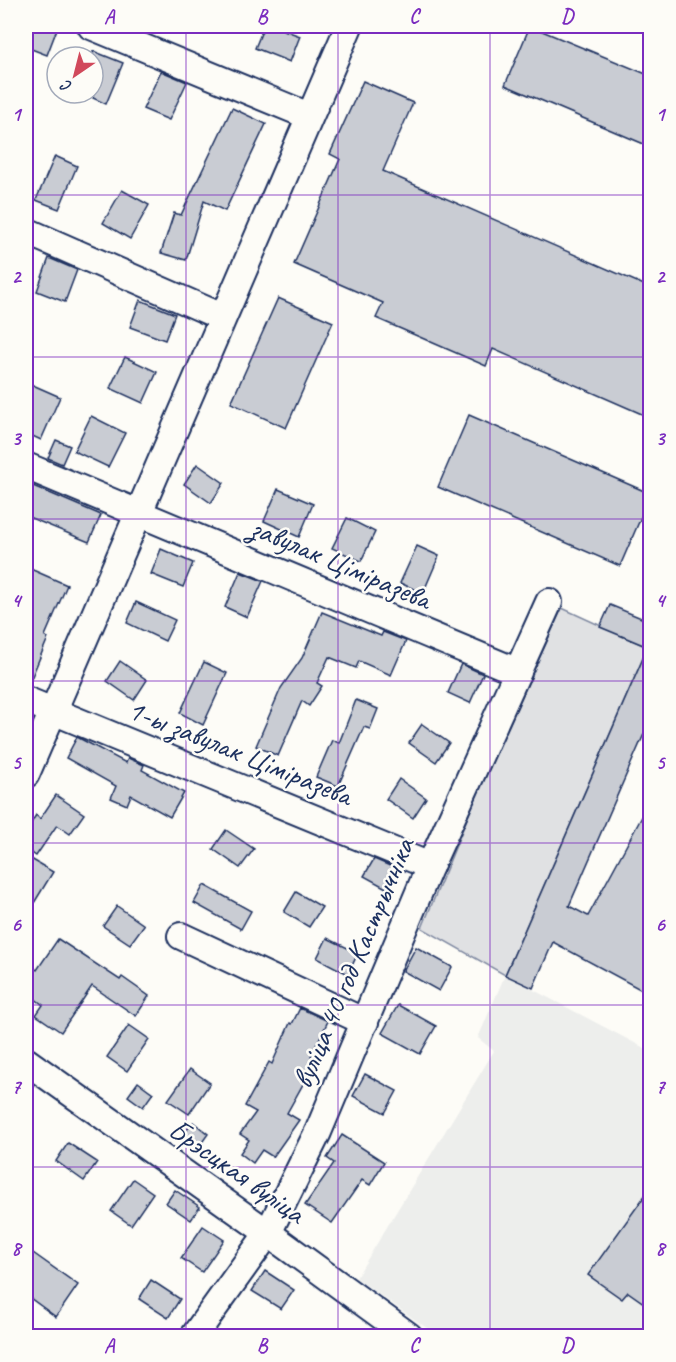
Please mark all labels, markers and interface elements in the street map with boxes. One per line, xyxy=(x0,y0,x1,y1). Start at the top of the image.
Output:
text: A xyxy=(104,4,116,29)
text: B xyxy=(257,4,269,29)
text: C xyxy=(409,4,421,29)
text: D xyxy=(561,4,575,29)
north arrow xyxy=(45,45,105,105)
text: С xyxy=(56,75,76,97)
text: 1 xyxy=(12,102,23,127)
text: 1 xyxy=(656,102,667,127)
text: 2 xyxy=(12,264,23,289)
text: 2 xyxy=(656,264,667,289)
text: 3 xyxy=(12,426,23,451)
text: 3 xyxy=(656,426,667,451)
street label: завулак Ціміразева xyxy=(242,506,439,619)
text: 4 xyxy=(12,588,24,613)
text: 4 xyxy=(656,588,668,613)
street label: 1-ы завулак Ціміразева xyxy=(122,690,360,815)
text: 5 xyxy=(12,750,23,775)
text: 5 xyxy=(656,750,667,775)
street label: вуліца 40 год Кастрычніка xyxy=(283,830,424,1094)
text: 6 xyxy=(11,912,22,937)
text: 6 xyxy=(655,912,666,937)
text: 7 xyxy=(12,1074,23,1099)
text: 7 xyxy=(656,1074,667,1099)
street label: Брэсцкая вуліца xyxy=(161,1110,314,1233)
text: 8 xyxy=(12,1236,24,1261)
text: 8 xyxy=(656,1236,668,1261)
text: A xyxy=(104,1333,116,1358)
text: B xyxy=(257,1333,269,1358)
text: C xyxy=(409,1333,421,1358)
text: D xyxy=(561,1333,575,1358)

